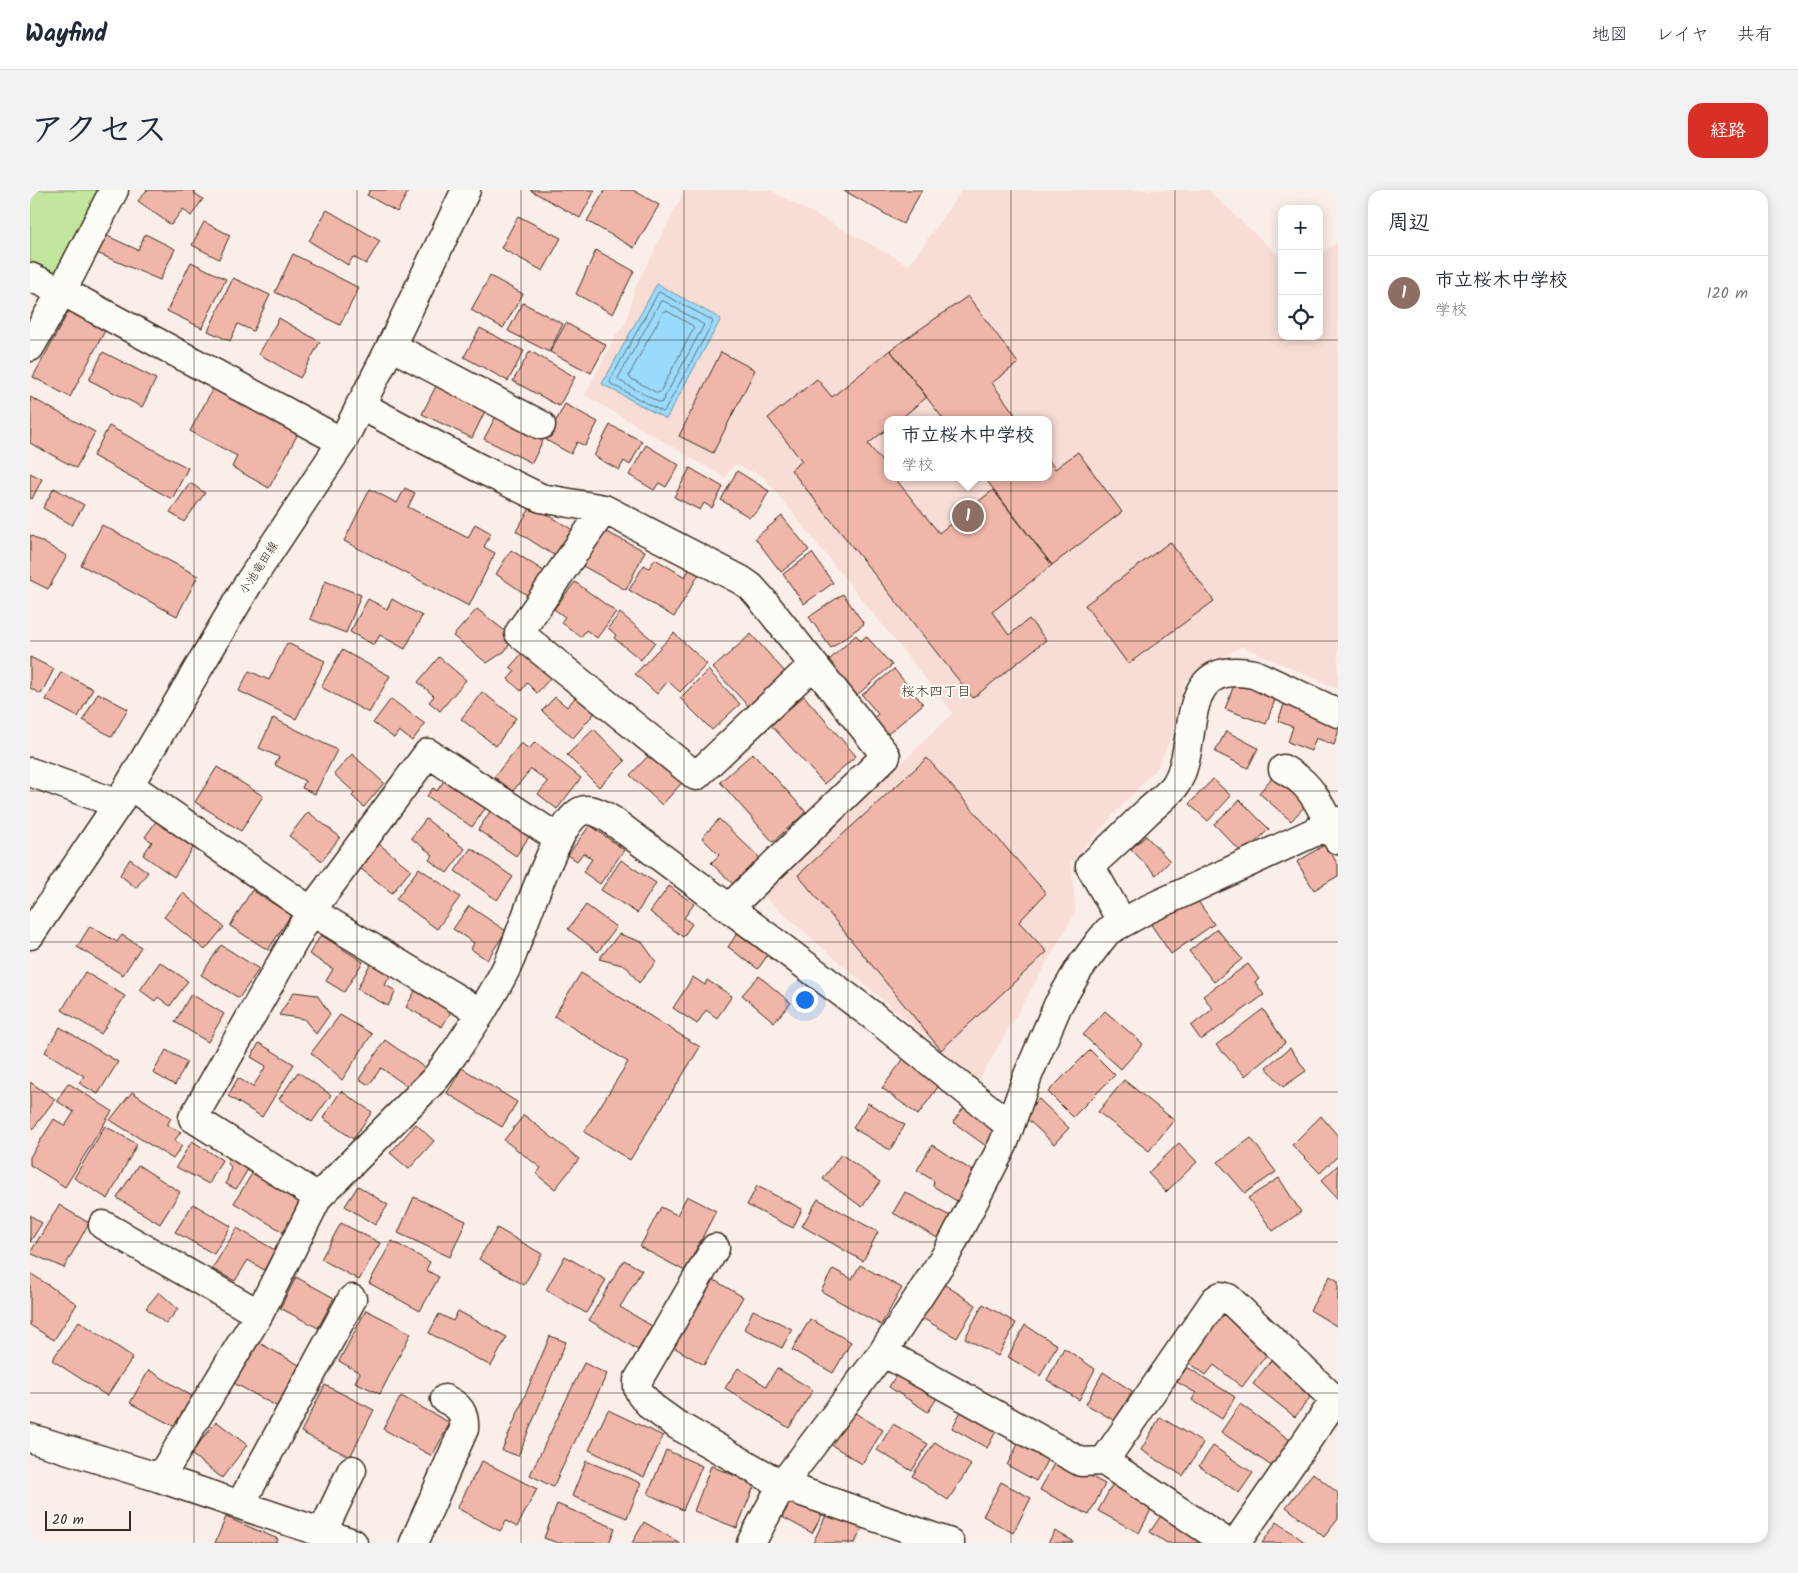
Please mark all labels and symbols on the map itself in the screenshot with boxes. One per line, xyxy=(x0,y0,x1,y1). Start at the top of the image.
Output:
pin: 1 xyxy=(952,497,984,535)
street label: 小池竜田線 xyxy=(235,538,283,598)
district label: 桜木四丁目 xyxy=(901,681,971,703)
your location xyxy=(792,987,818,1013)
scale bar xyxy=(45,1508,131,1531)

